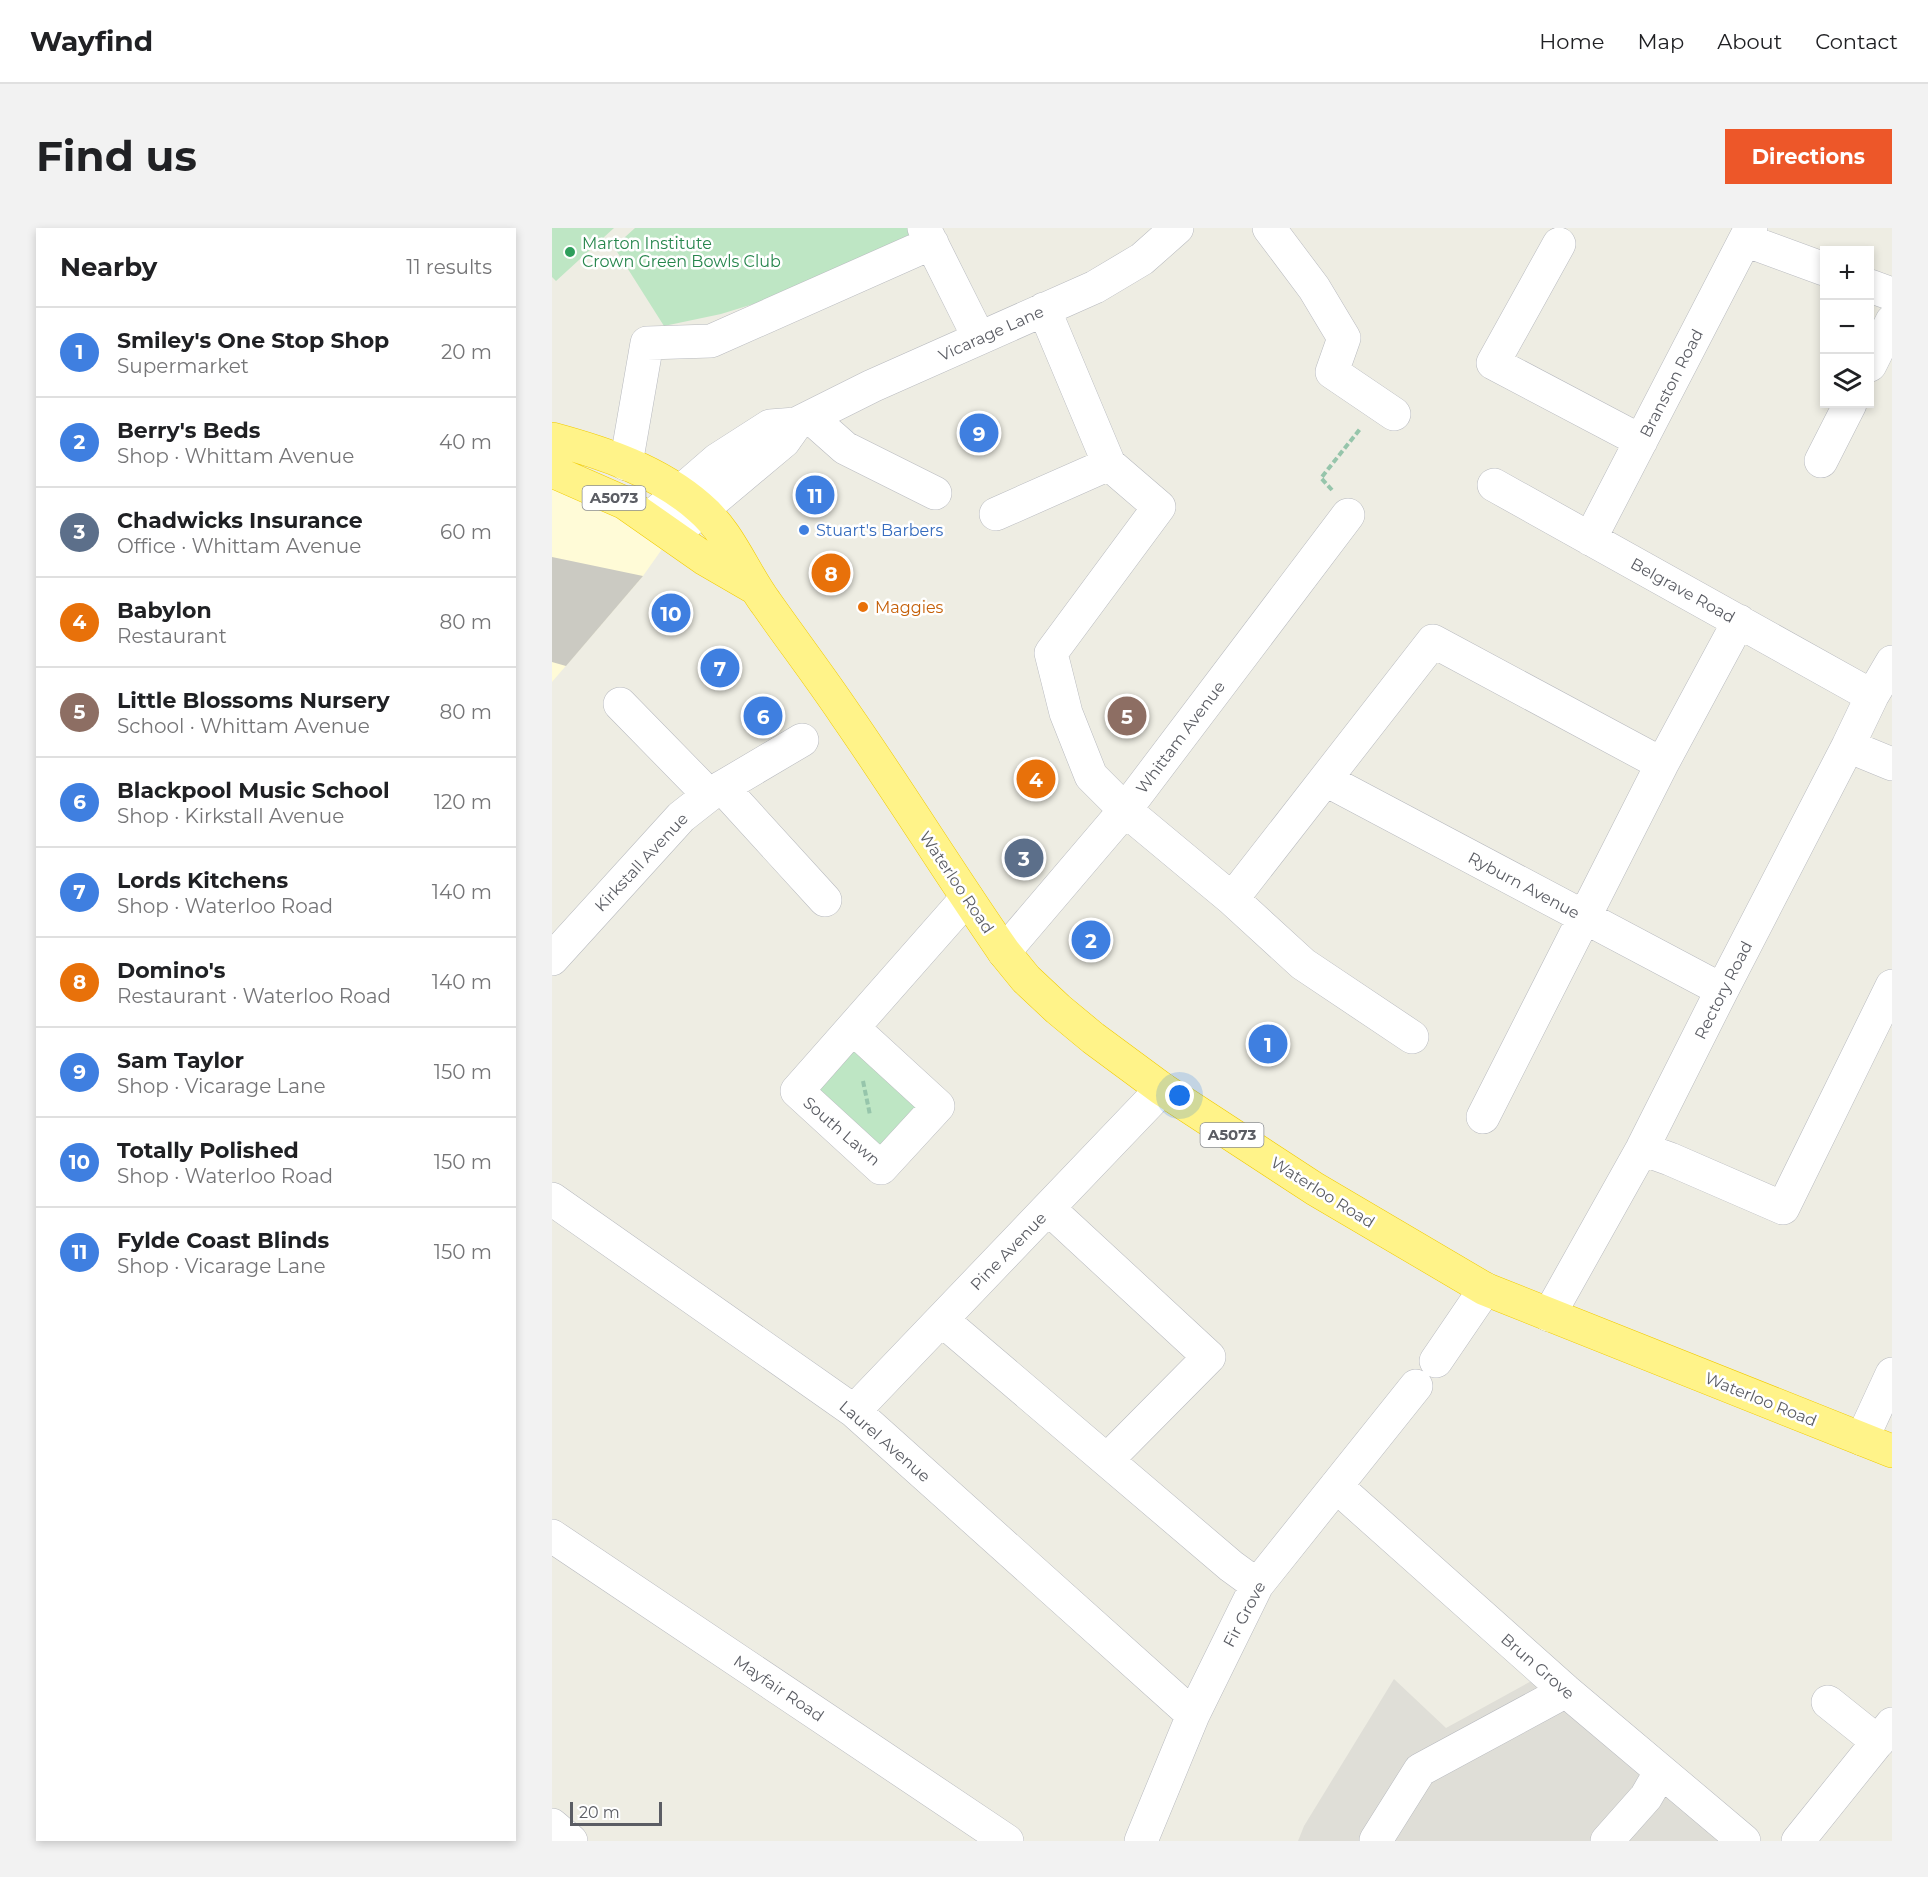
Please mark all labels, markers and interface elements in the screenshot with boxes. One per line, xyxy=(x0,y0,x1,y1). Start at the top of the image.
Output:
text: Wayfind xyxy=(30,24,153,58)
text: Home xyxy=(1539,29,1604,54)
text: Map xyxy=(1637,29,1684,54)
text: About xyxy=(1717,29,1782,54)
text: Contact xyxy=(1815,29,1898,54)
button: Directions xyxy=(1725,129,1892,184)
text: Find us xyxy=(36,130,197,182)
place label: Marton Institute Crown Green Bowls Club xyxy=(582,234,781,271)
marker: Marton Institute Crown Green Bowls Club xyxy=(563,245,577,259)
map controls xyxy=(1820,246,1874,408)
button: + xyxy=(1820,246,1874,300)
text: Nearby xyxy=(60,251,157,283)
text: 11 results xyxy=(406,255,492,279)
button: − xyxy=(1820,300,1874,354)
street label: Vicarage Lane xyxy=(936,302,1047,365)
street label: Branston Road xyxy=(1636,326,1707,441)
text: Smiley's One Stop Shop xyxy=(117,327,389,354)
text: 1 xyxy=(76,340,83,364)
text: 20 m xyxy=(441,340,492,364)
text: Supermarket xyxy=(117,354,249,378)
button: layers xyxy=(1820,354,1874,408)
pin: 9 xyxy=(960,410,998,456)
text: Berry's Beds xyxy=(117,417,260,444)
text: 2 xyxy=(74,430,85,454)
text: 40 m xyxy=(439,430,492,454)
text: Shop · Whittam Avenue xyxy=(117,444,354,468)
pin: 11 xyxy=(796,472,834,518)
road number: A5073 xyxy=(583,486,646,510)
text: Chadwicks Insurance xyxy=(117,507,363,534)
text: 3 xyxy=(74,520,85,544)
text: 60 m xyxy=(440,520,492,544)
place label: Stuart's Barbers xyxy=(816,521,944,540)
marker: Stuart's Barbers xyxy=(797,523,811,537)
text: Office · Whittam Avenue xyxy=(117,534,361,558)
pin: 8 xyxy=(812,550,850,596)
street label: Belgrave Road xyxy=(1627,554,1738,627)
pin: 10 xyxy=(652,590,690,636)
text: Babylon xyxy=(117,597,212,624)
place label: Maggies xyxy=(875,598,944,617)
marker: Maggies xyxy=(856,600,870,614)
text: 4 xyxy=(73,610,86,634)
text: 80 m xyxy=(440,610,492,634)
text: Restaurant xyxy=(117,624,227,648)
pin: 7 xyxy=(700,646,740,690)
street label: Whittam Avenue xyxy=(1132,677,1229,797)
text: Little Blossoms Nursery xyxy=(117,687,390,714)
pin: 6 xyxy=(744,694,782,738)
pin: 5 xyxy=(1108,694,1146,738)
text: 5 xyxy=(74,700,85,724)
text: 80 m xyxy=(440,700,492,724)
text: School · Whittam Avenue xyxy=(117,714,370,738)
pin: 4 xyxy=(1016,756,1056,802)
text: Blackpool Music School xyxy=(117,777,390,804)
text: 6 xyxy=(73,790,86,814)
text: 120 m xyxy=(434,790,492,814)
text: Shop · Kirkstall Avenue xyxy=(117,804,344,828)
street label: Kirkstall Avenue xyxy=(591,809,692,916)
street label: Waterloo Road xyxy=(915,828,998,937)
pin: 3 xyxy=(1004,836,1044,880)
street label: Ryburn Avenue xyxy=(1465,848,1583,923)
text: Lords Kitchens xyxy=(117,867,288,894)
text: 7 xyxy=(73,880,86,904)
text: 140 m xyxy=(432,880,492,904)
text: Shop · Waterloo Road xyxy=(117,894,333,918)
pin: 2 xyxy=(1072,918,1110,962)
street label: Rectory Road xyxy=(1691,938,1756,1042)
text: Domino's xyxy=(117,957,225,984)
text: 8 xyxy=(73,970,86,994)
text: 140 m xyxy=(432,970,492,994)
text: Restaurant · Waterloo Road xyxy=(117,984,391,1008)
pin: 1 xyxy=(1248,1022,1288,1066)
text: Sam Taylor xyxy=(117,1047,244,1074)
text: 9 xyxy=(73,1060,86,1084)
text: 150 m xyxy=(434,1060,492,1084)
text: Shop · Vicarage Lane xyxy=(117,1074,326,1098)
your location xyxy=(1165,1081,1194,1110)
street label: South Lawn xyxy=(799,1093,884,1170)
road number: A5073 xyxy=(1200,1123,1264,1147)
text: Totally Polished xyxy=(117,1137,299,1164)
text: 10 xyxy=(69,1150,90,1174)
text: 150 m xyxy=(434,1150,492,1174)
street label: Waterloo Road xyxy=(1267,1153,1378,1232)
text: Shop · Waterloo Road xyxy=(117,1164,333,1188)
street label: Pine Avenue xyxy=(966,1208,1050,1294)
text: Fylde Coast Blinds xyxy=(117,1227,329,1254)
text: 11 xyxy=(72,1240,87,1264)
text: 150 m xyxy=(434,1240,492,1264)
text: Shop · Vicarage Lane xyxy=(117,1254,326,1278)
street label: Waterloo Road xyxy=(1702,1368,1819,1431)
street label: Laurel Avenue xyxy=(835,1397,934,1486)
street label: Fir Grove xyxy=(1219,1578,1270,1650)
street label: Brun Grove xyxy=(1497,1629,1578,1703)
street label: Mayfair Road xyxy=(730,1651,827,1726)
scale bar xyxy=(570,1799,662,1826)
text: 20 m xyxy=(579,1803,620,1822)

